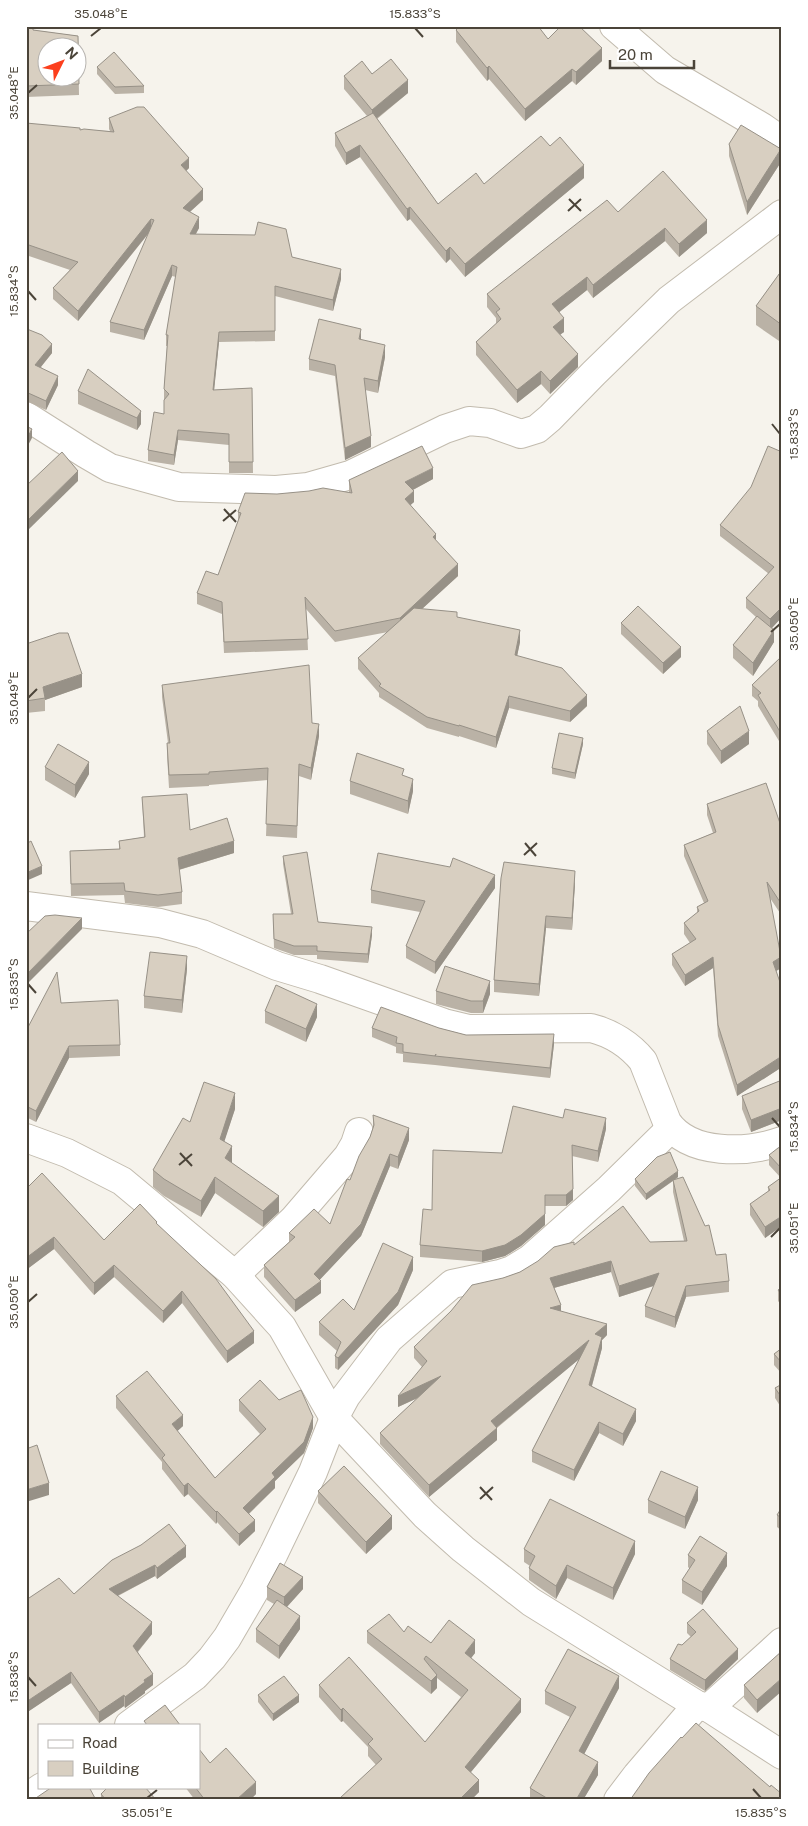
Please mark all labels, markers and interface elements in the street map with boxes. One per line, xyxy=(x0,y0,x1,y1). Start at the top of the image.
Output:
text: 35.048°E xyxy=(74,7,128,21)
text: 15.833°S xyxy=(389,7,441,21)
north arrow xyxy=(38,38,88,88)
scale bar xyxy=(610,38,694,70)
text: N xyxy=(62,44,81,63)
text: 20 m xyxy=(618,46,653,63)
text: 35.048°E xyxy=(7,66,21,120)
text: 15.834°S xyxy=(7,265,21,317)
text: 15.833°S xyxy=(787,408,801,460)
text: 35.050°E xyxy=(787,597,801,651)
text: 35.049°E xyxy=(7,671,21,725)
text: 15.835°S xyxy=(7,958,21,1010)
text: 15.834°S xyxy=(787,1101,801,1153)
text: 35.051°E xyxy=(787,1203,801,1253)
text: 35.050°E xyxy=(7,1275,21,1329)
text: 15.836°S xyxy=(7,1651,21,1703)
legend xyxy=(38,1724,200,1788)
text: Road xyxy=(82,1734,118,1751)
text: Building xyxy=(82,1760,140,1777)
text: 35.051°E xyxy=(122,1806,172,1820)
text: 15.835°S xyxy=(735,1806,787,1820)

